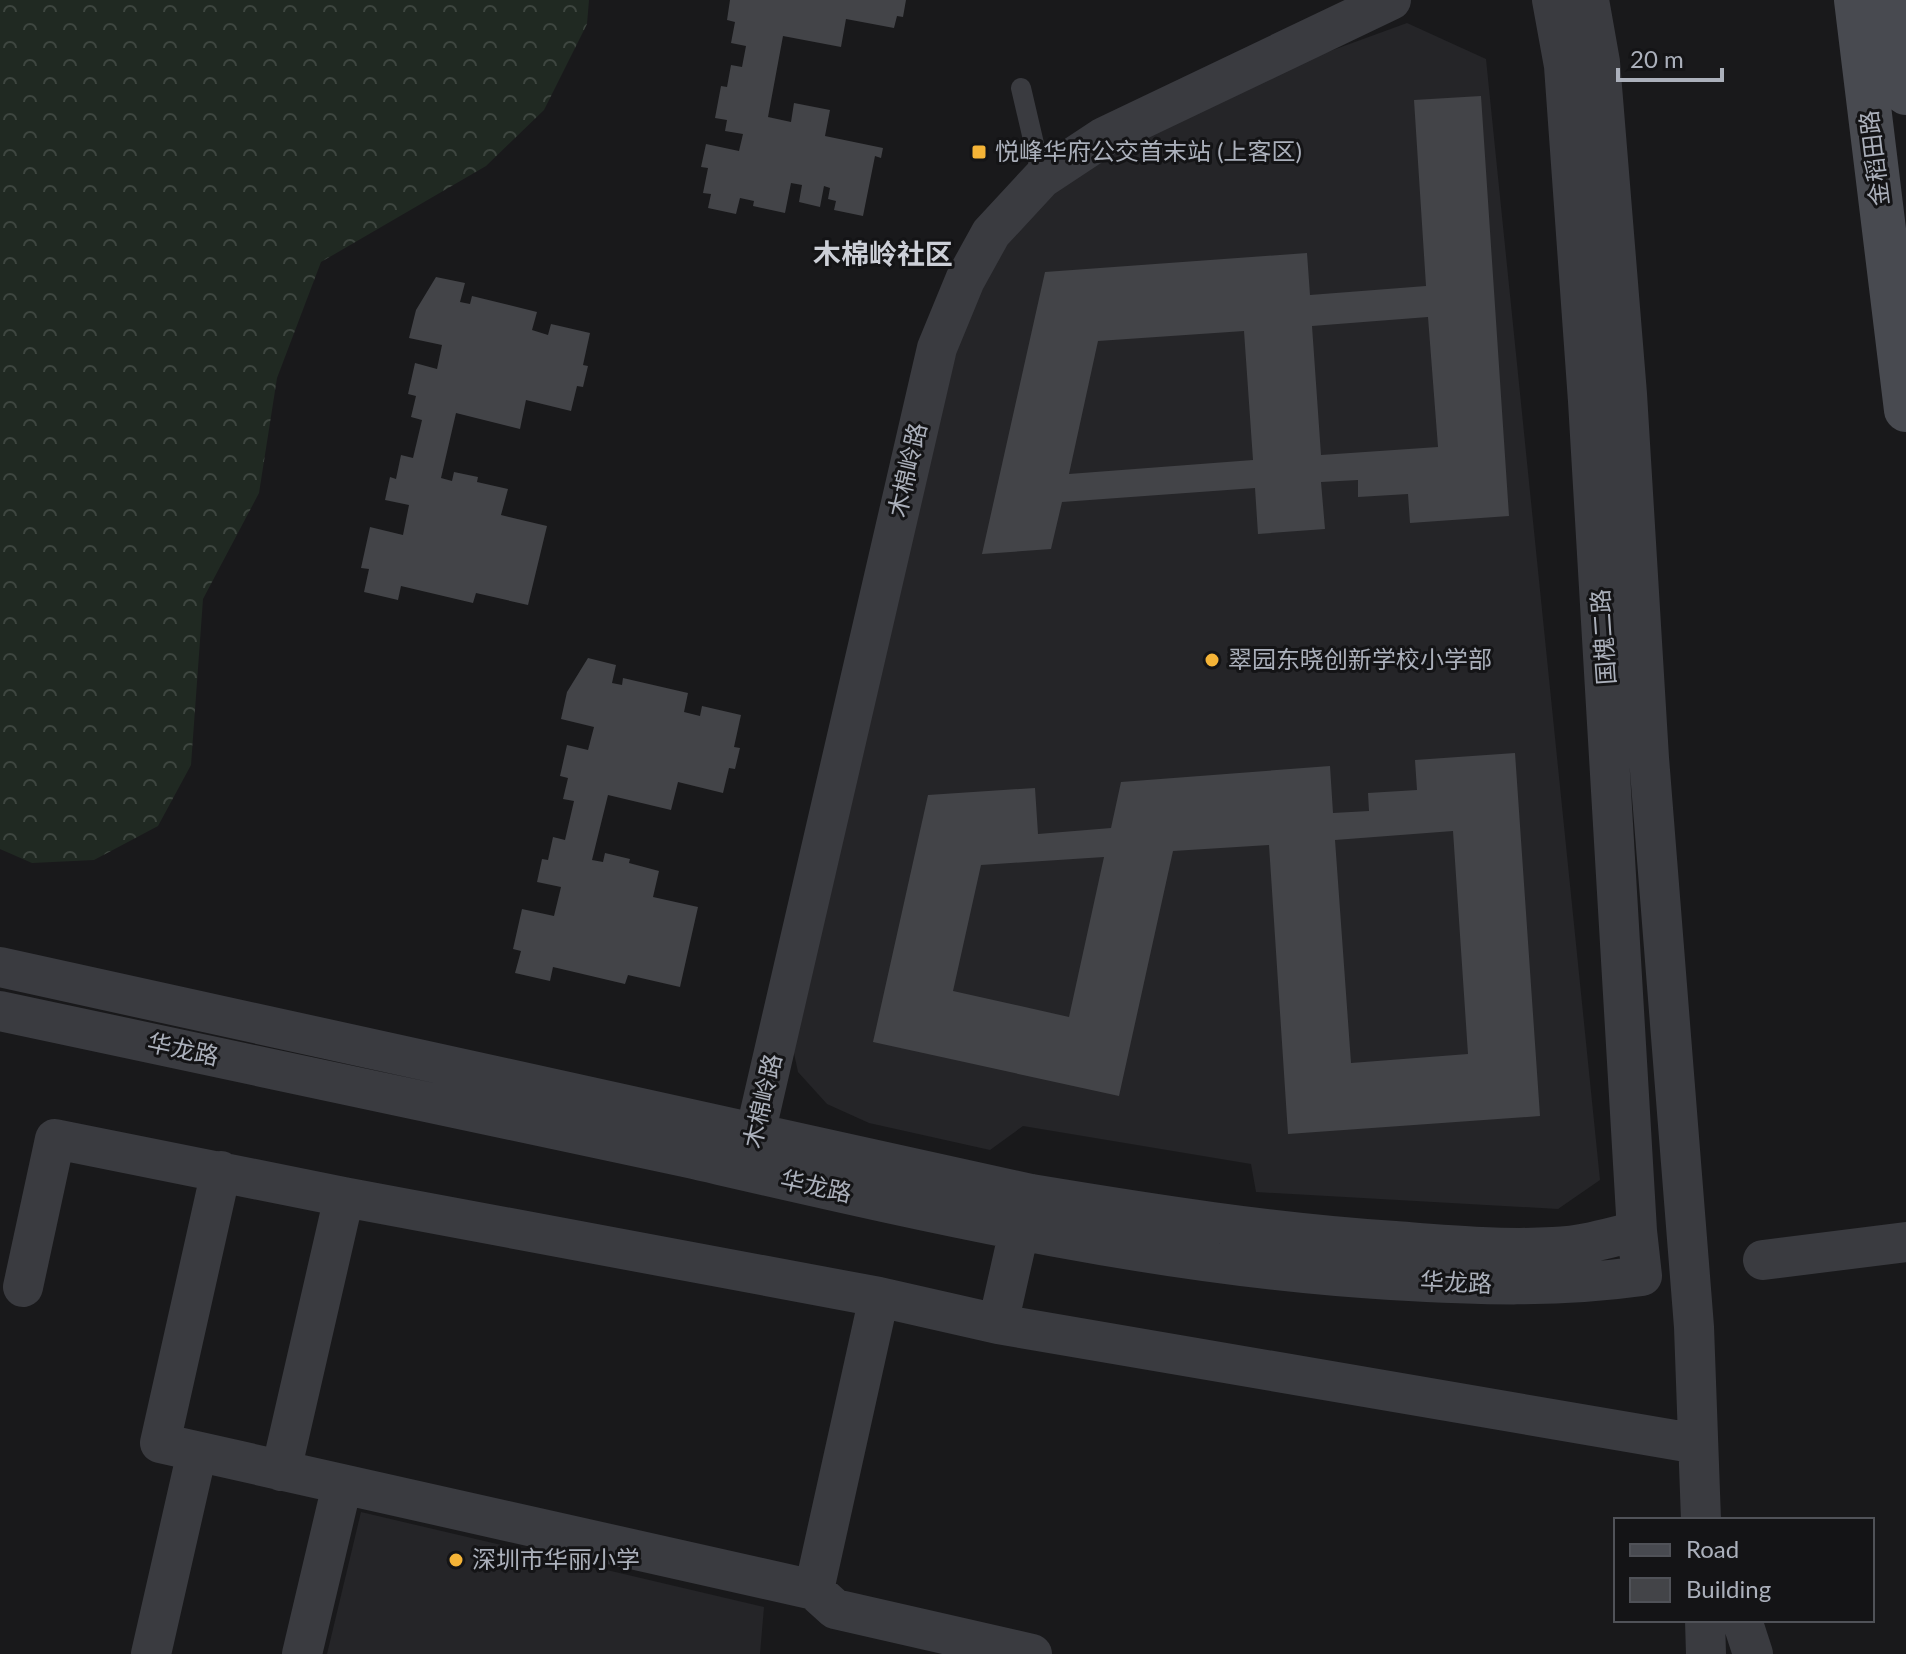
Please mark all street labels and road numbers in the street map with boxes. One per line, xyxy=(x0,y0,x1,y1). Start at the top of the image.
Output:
street label: 金稻田路 xyxy=(1853,109,1894,208)
street label: 木棉岭路 xyxy=(882,420,931,520)
street label: 国槐二路 xyxy=(1585,588,1620,686)
street label: 华龙路 xyxy=(145,1027,222,1070)
street label: 木棉岭路 xyxy=(737,1051,786,1151)
street label: 华龙路 xyxy=(778,1164,855,1207)
street label: 华龙路 xyxy=(1420,1266,1493,1297)

